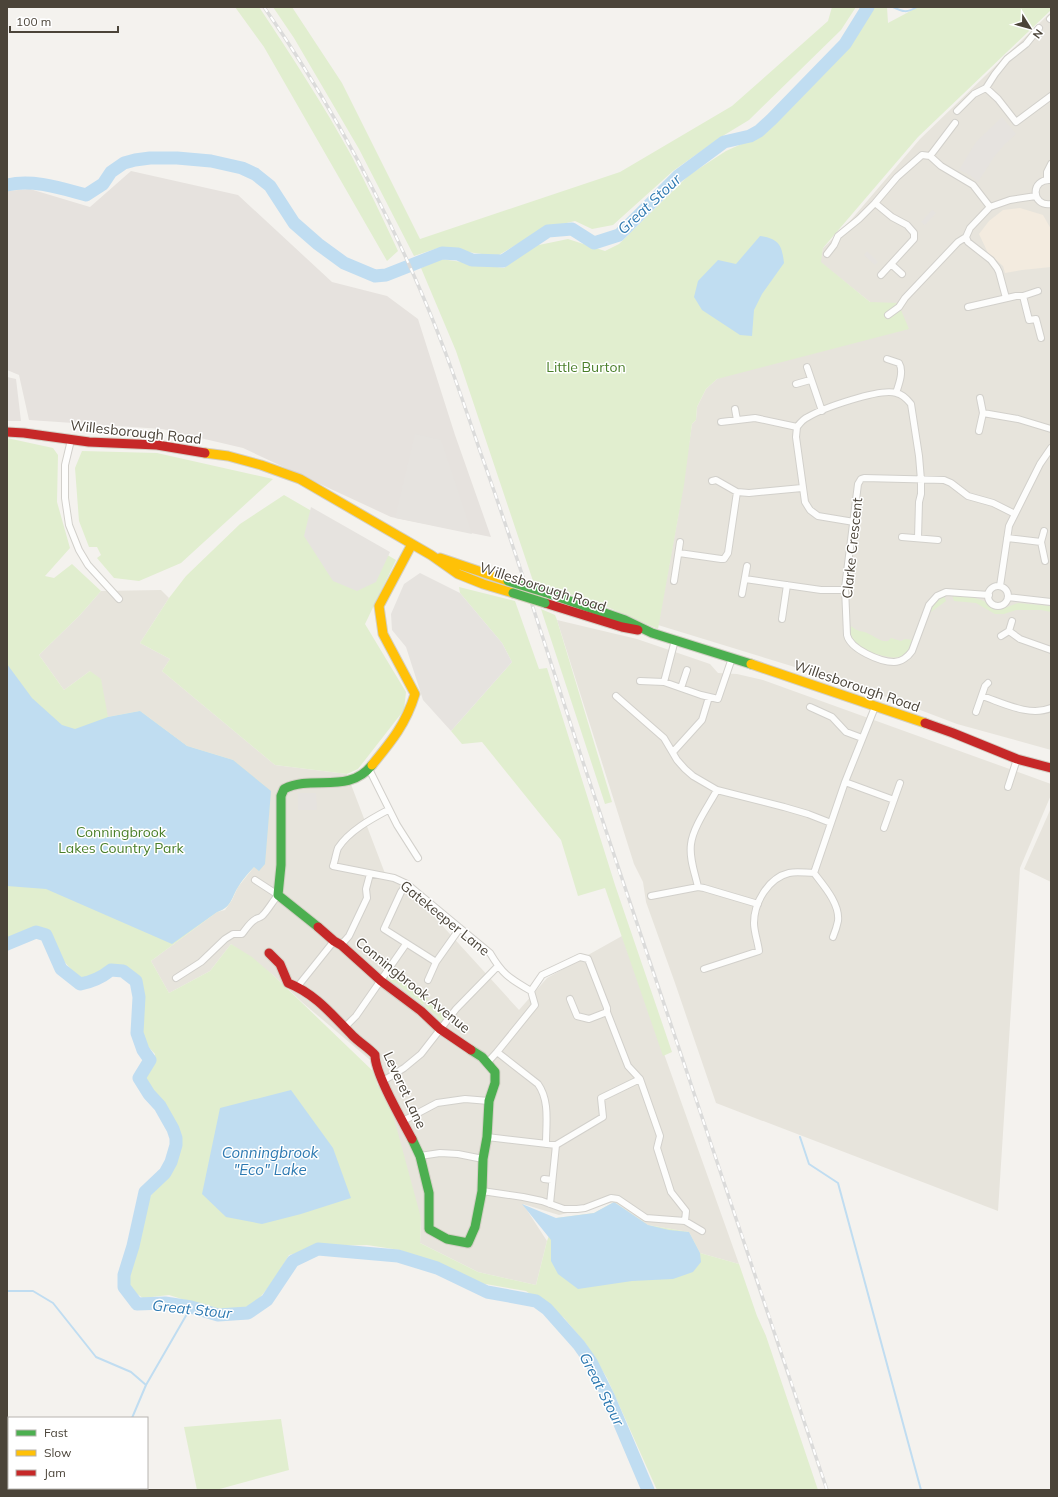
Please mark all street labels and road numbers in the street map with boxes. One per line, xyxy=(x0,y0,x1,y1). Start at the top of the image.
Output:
street label: Willesborough Road xyxy=(69,416,203,448)
street label: Clarke Crescent xyxy=(838,497,866,599)
street label: Willesborough Road xyxy=(477,558,609,616)
street label: Willesborough Road xyxy=(792,656,922,716)
street label: Gatekeeper Lane xyxy=(397,876,493,960)
street label: Conningbrook Avenue xyxy=(352,933,474,1037)
street label: Leveret Lane xyxy=(379,1049,431,1131)

